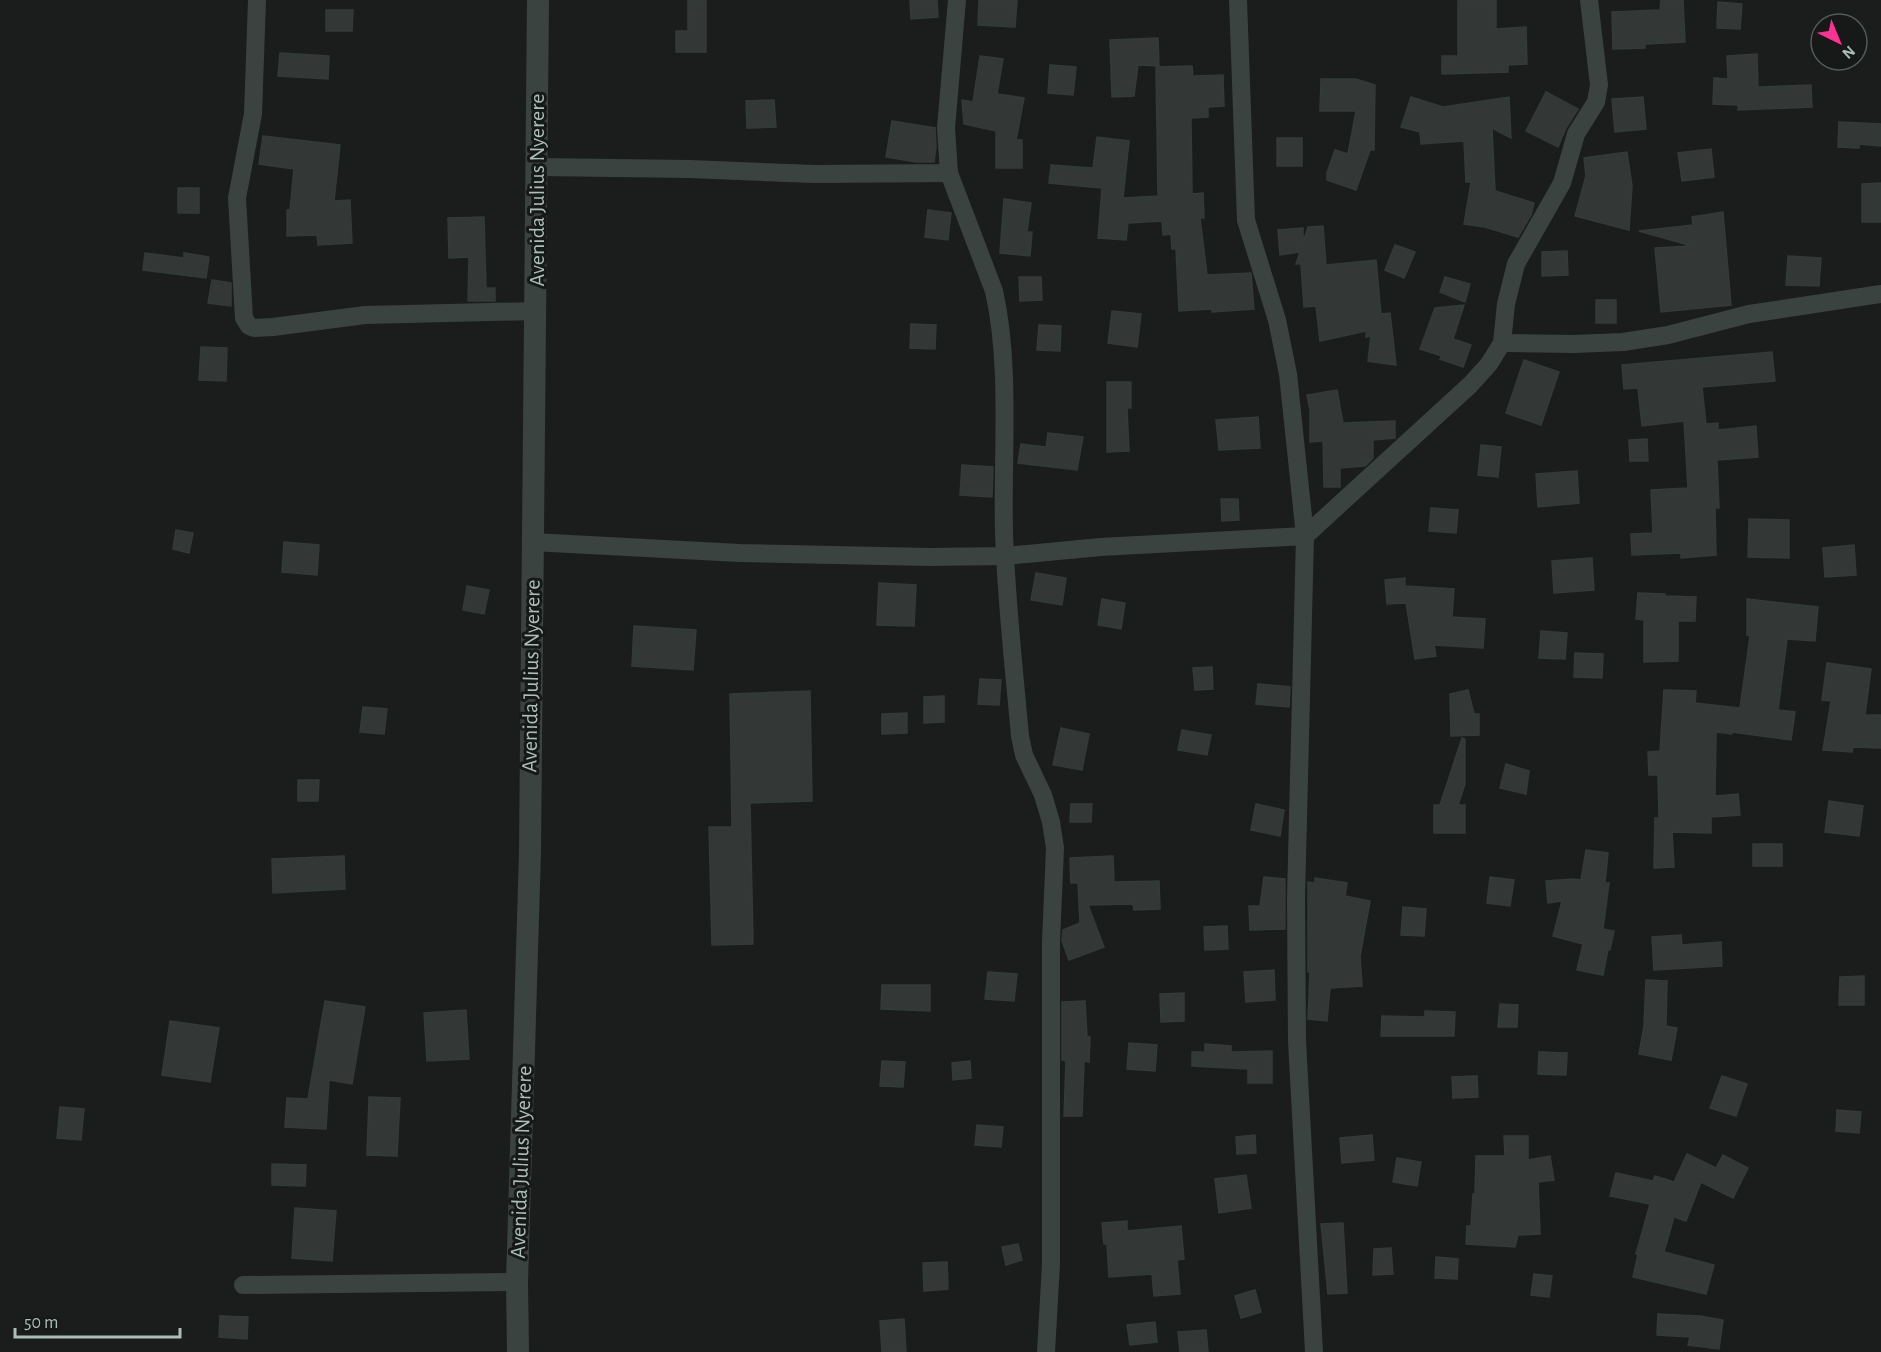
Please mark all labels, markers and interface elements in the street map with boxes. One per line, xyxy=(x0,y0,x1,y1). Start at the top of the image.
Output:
north arrow xyxy=(1809,12,1869,72)
text: N xyxy=(1839,43,1858,62)
street label: Avenida Julius Nyerere xyxy=(526,94,548,286)
street label: Avenida Julius Nyerere xyxy=(518,579,544,773)
street label: Avenida Julius Nyerere xyxy=(507,1065,535,1259)
scale bar xyxy=(15,1301,180,1339)
text: 50 m xyxy=(24,1314,58,1332)

